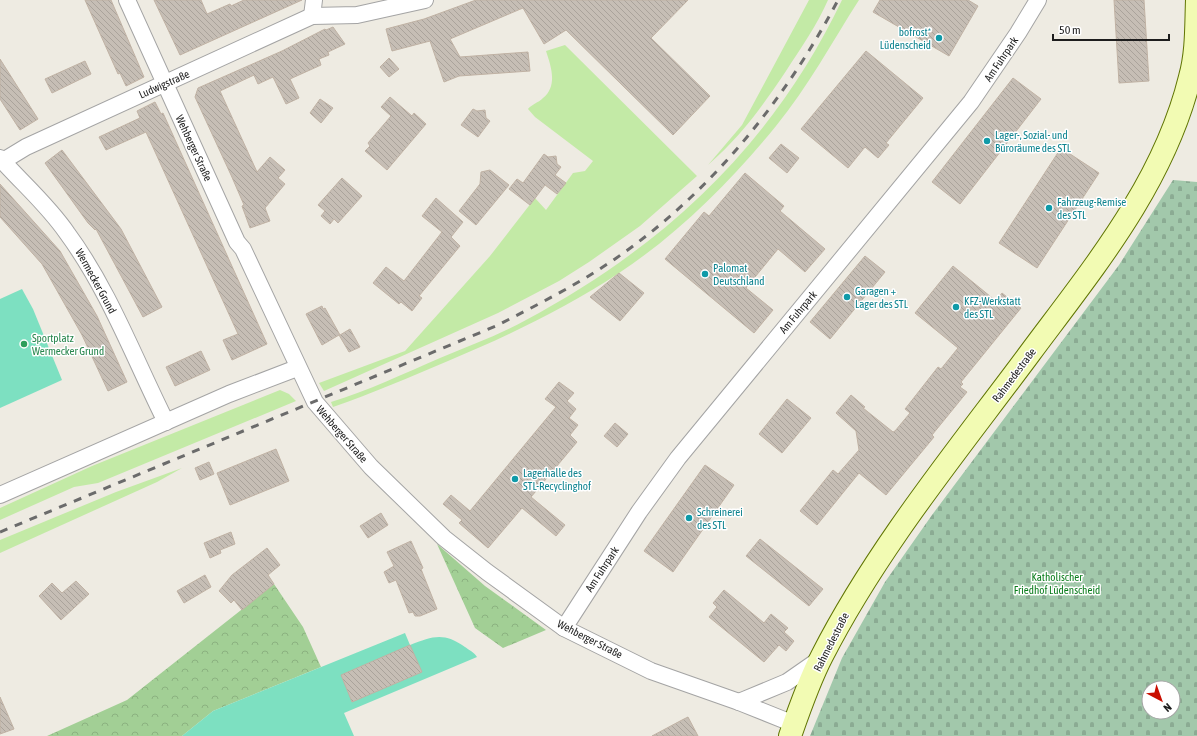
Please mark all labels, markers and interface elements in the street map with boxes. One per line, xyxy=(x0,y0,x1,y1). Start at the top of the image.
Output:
scale bar xyxy=(1053,16,1169,42)
text: 50 m xyxy=(1059,23,1081,37)
place label: bofrost* Lüdenscheid xyxy=(880,26,932,51)
marker: bofrost* Lüdenscheid xyxy=(934,33,944,43)
street label: Am Fuhrpark xyxy=(982,34,1020,84)
street label: Ludwigstraße xyxy=(137,68,191,100)
street label: Wehberger Straße xyxy=(173,113,215,183)
place label: Lager-, Sozial- und Büroräume des STL xyxy=(995,129,1072,154)
marker: Lager-, Sozial- und Büroräume des STL xyxy=(982,136,992,146)
place label: Fahrzeug-Remise des STL xyxy=(1057,196,1126,221)
marker: Fahrzeug-Remise des STL xyxy=(1044,203,1054,213)
street label: Wermecker Grund xyxy=(73,247,119,315)
place label: Palomat Deutschland xyxy=(713,262,765,287)
marker: Palomat Deutschland xyxy=(700,269,710,279)
place label: Garagen + Lager des STL xyxy=(855,285,909,310)
street label: Am Fuhrpark xyxy=(777,288,819,336)
marker: Garagen + Lager des STL xyxy=(842,292,852,302)
place label: KFZ-Werkstatt des STL xyxy=(964,295,1021,320)
marker: KFZ-Werkstatt des STL xyxy=(951,302,961,312)
place label: Sportplatz Wermecker Grund xyxy=(32,332,104,357)
marker: Sportplatz Wermecker Grund xyxy=(19,339,29,349)
street label: Rahmedestraße xyxy=(990,346,1038,404)
street label: Wehberger Straße xyxy=(314,403,370,465)
place label: Lagerhalle des STL-Recyclinghof xyxy=(523,467,591,492)
marker: Lagerhalle des STL-Recyclinghof xyxy=(510,474,520,484)
place label: Schreinerei des STL xyxy=(697,506,743,531)
marker: Schreinerei des STL xyxy=(684,513,694,523)
street label: Am Fuhrpark xyxy=(583,544,621,594)
park label: Katholischer Friedhof Lüdenscheid xyxy=(1014,571,1100,596)
street label: Rahmedestraße xyxy=(811,611,851,673)
street label: Wehberger Straße xyxy=(555,617,625,661)
north arrow xyxy=(1141,680,1181,720)
text: N xyxy=(1161,701,1174,714)

